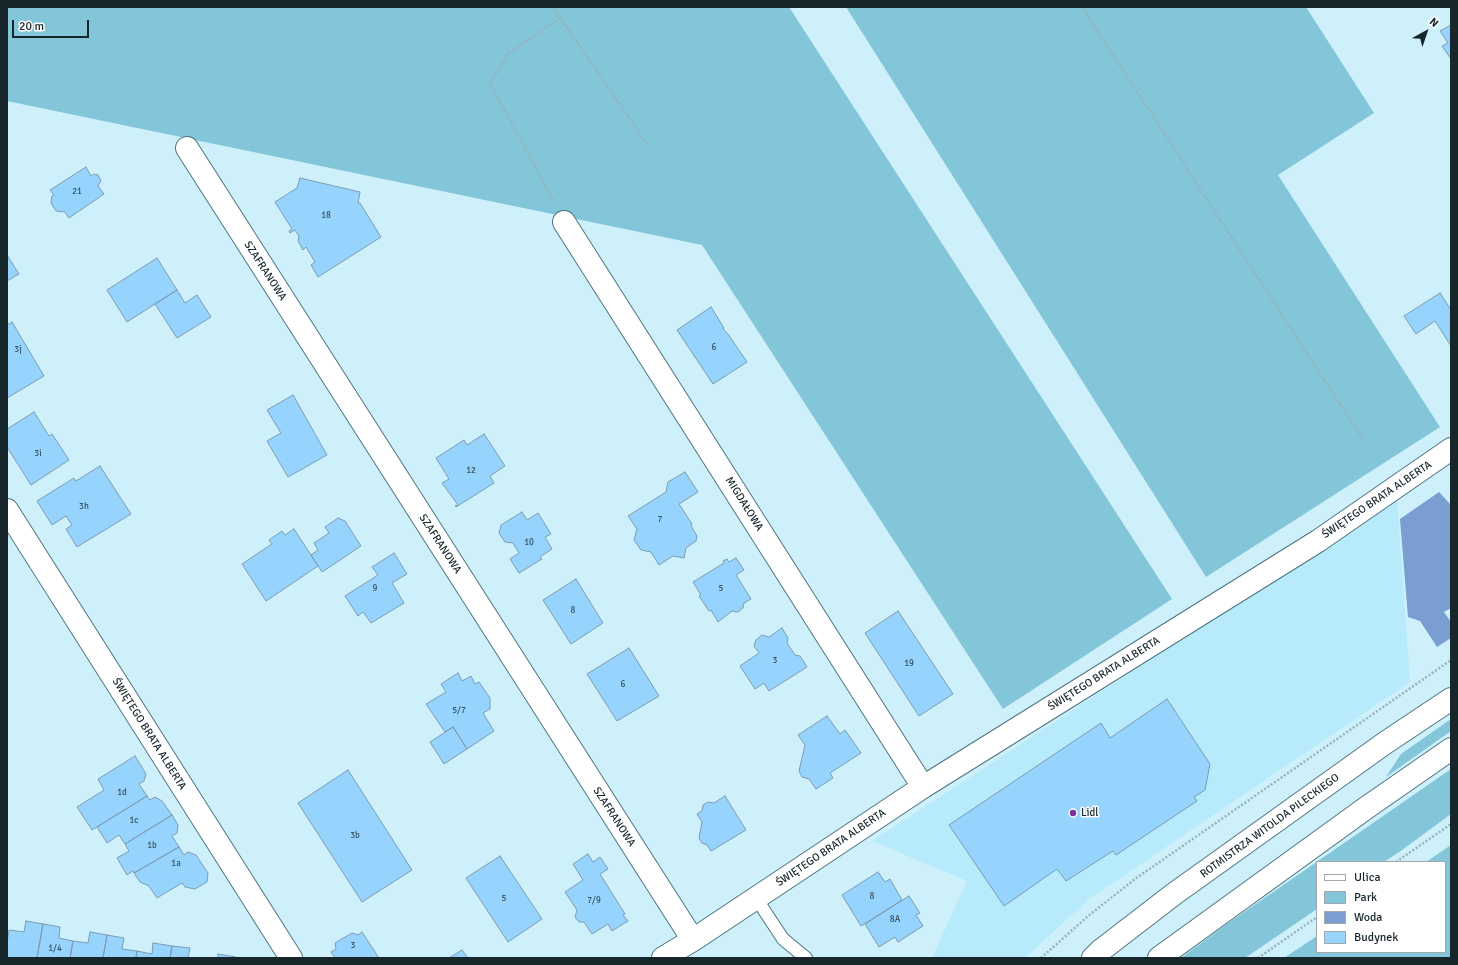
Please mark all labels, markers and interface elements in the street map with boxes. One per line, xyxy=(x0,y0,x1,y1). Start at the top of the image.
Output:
scale bar xyxy=(14,12,91,38)
north arrow xyxy=(1406,12,1446,52)
text: N xyxy=(1427,15,1441,30)
text: 20 m xyxy=(19,19,44,34)
house number: 21 xyxy=(72,187,82,197)
house number: 18 xyxy=(321,211,331,221)
street label: SZAFRANOWA xyxy=(241,239,289,303)
house number: 6 xyxy=(712,343,716,353)
house number: 3j xyxy=(14,345,22,355)
house number: 3i xyxy=(34,449,42,459)
street label: ŚWIĘTEGO BRATA ALBERTA xyxy=(1320,458,1434,542)
house number: 12 xyxy=(466,466,476,476)
street label: MIGDAŁOWA xyxy=(722,474,766,534)
house number: 3h xyxy=(79,502,89,512)
street label: SZAFRANOWA xyxy=(416,512,464,576)
house number: 7 xyxy=(658,515,662,525)
house number: 10 xyxy=(524,538,534,548)
house number: 9 xyxy=(373,584,377,594)
house number: 5 xyxy=(719,584,723,594)
house number: 8 xyxy=(571,606,575,616)
street label: ŚWIĘTEGO BRATA ALBERTA xyxy=(1046,634,1162,714)
house number: 3 xyxy=(773,656,777,666)
house number: 19 xyxy=(904,659,914,669)
street label: ŚWIĘTEGO BRATA ALBERTA xyxy=(109,676,189,792)
house number: 6 xyxy=(621,680,625,690)
house number: 5/7 xyxy=(452,706,466,716)
street label: ROTMISTRZA WITOLDA PILECKIEGO xyxy=(1198,771,1342,881)
street label: SZAFRANOWA xyxy=(590,785,638,849)
house number: 1d xyxy=(117,788,127,798)
street label: ŚWIĘTEGO BRATA ALBERTA xyxy=(774,806,888,890)
place label: Lidl xyxy=(1081,806,1099,820)
marker: Lidl xyxy=(1068,808,1078,818)
house number: 1c xyxy=(129,816,139,826)
house number: 3b xyxy=(350,831,360,841)
house number: 1b xyxy=(147,841,157,851)
house number: 1a xyxy=(171,859,181,869)
legend xyxy=(1316,861,1446,953)
text: Ulica xyxy=(1354,870,1381,885)
text: Park xyxy=(1354,890,1377,905)
house number: 8 xyxy=(870,892,874,902)
house number: 5 xyxy=(502,894,506,904)
house number: 7/9 xyxy=(587,896,601,906)
text: Woda xyxy=(1354,910,1382,925)
house number: 8A xyxy=(890,915,900,925)
text: Budynek xyxy=(1354,930,1398,945)
house number: 3 xyxy=(351,941,355,951)
house number: 1/4 xyxy=(48,944,62,954)

